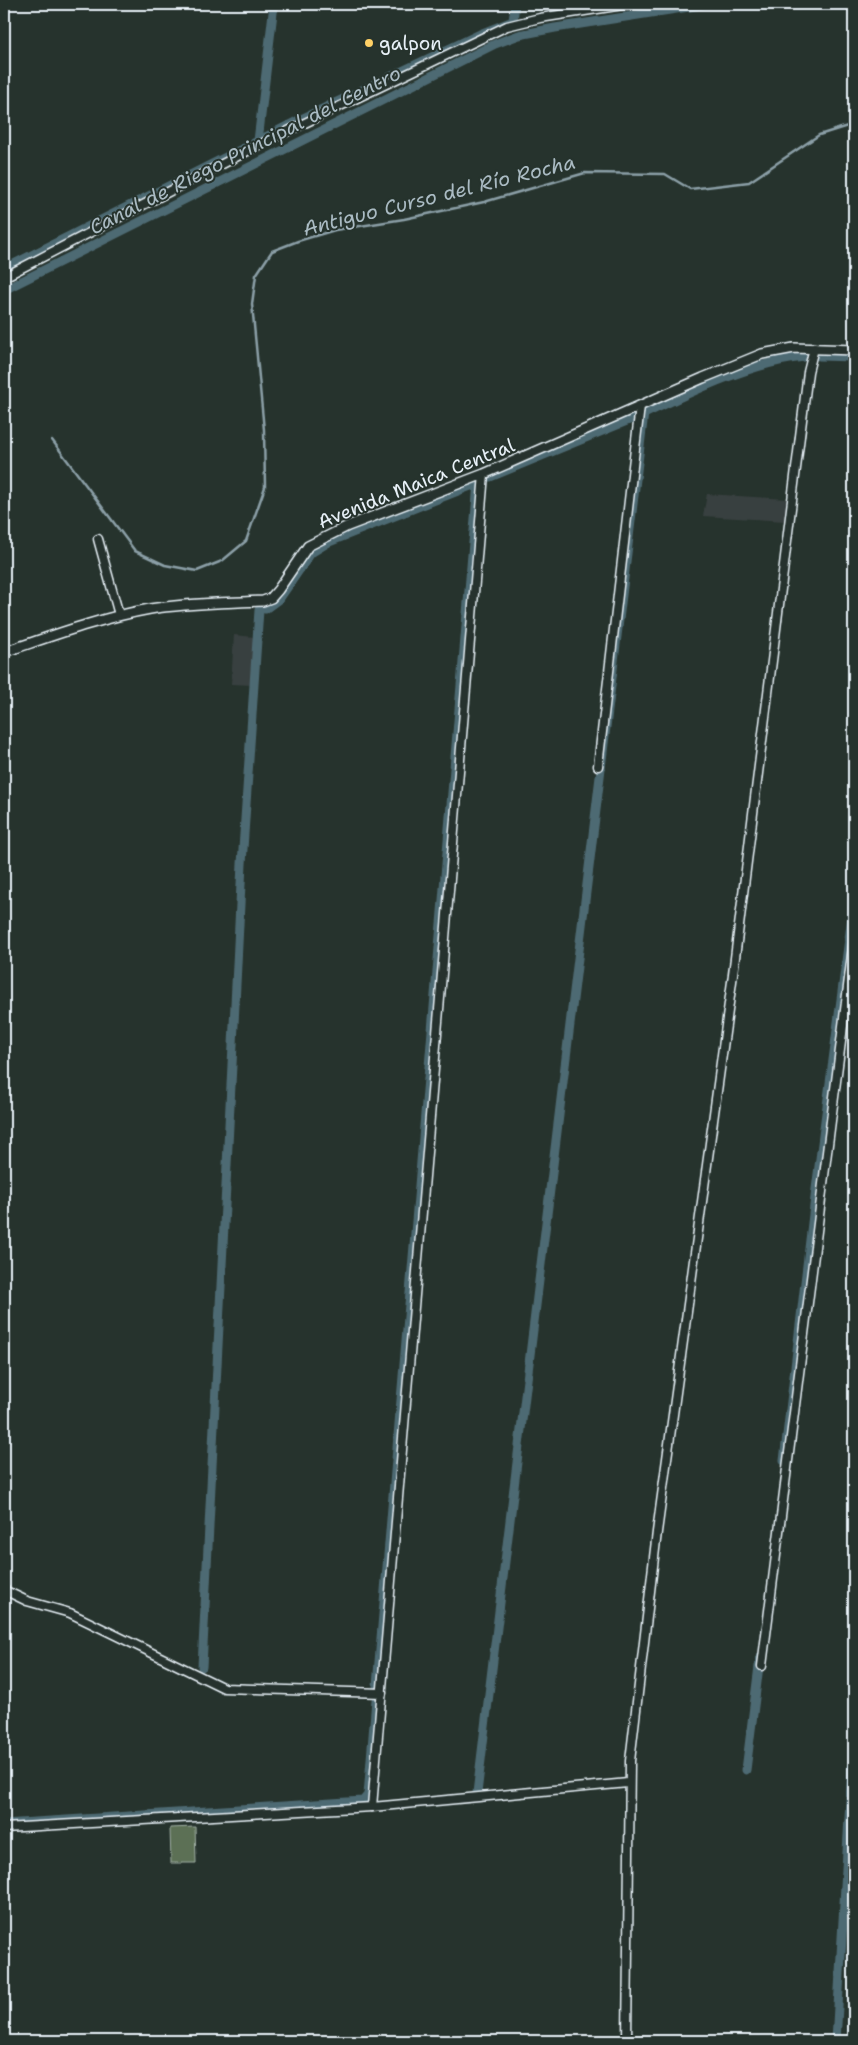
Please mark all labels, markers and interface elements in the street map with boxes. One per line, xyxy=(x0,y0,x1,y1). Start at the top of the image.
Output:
place label: galpon xyxy=(379,31,442,56)
marker: galpon xyxy=(363,37,375,49)
water label: Canal de Riego Principal del Centro xyxy=(85,60,405,240)
water label: Antiguo Curso del Río Rocha xyxy=(300,149,578,241)
street label: Avenida Maica Central xyxy=(314,432,518,534)

